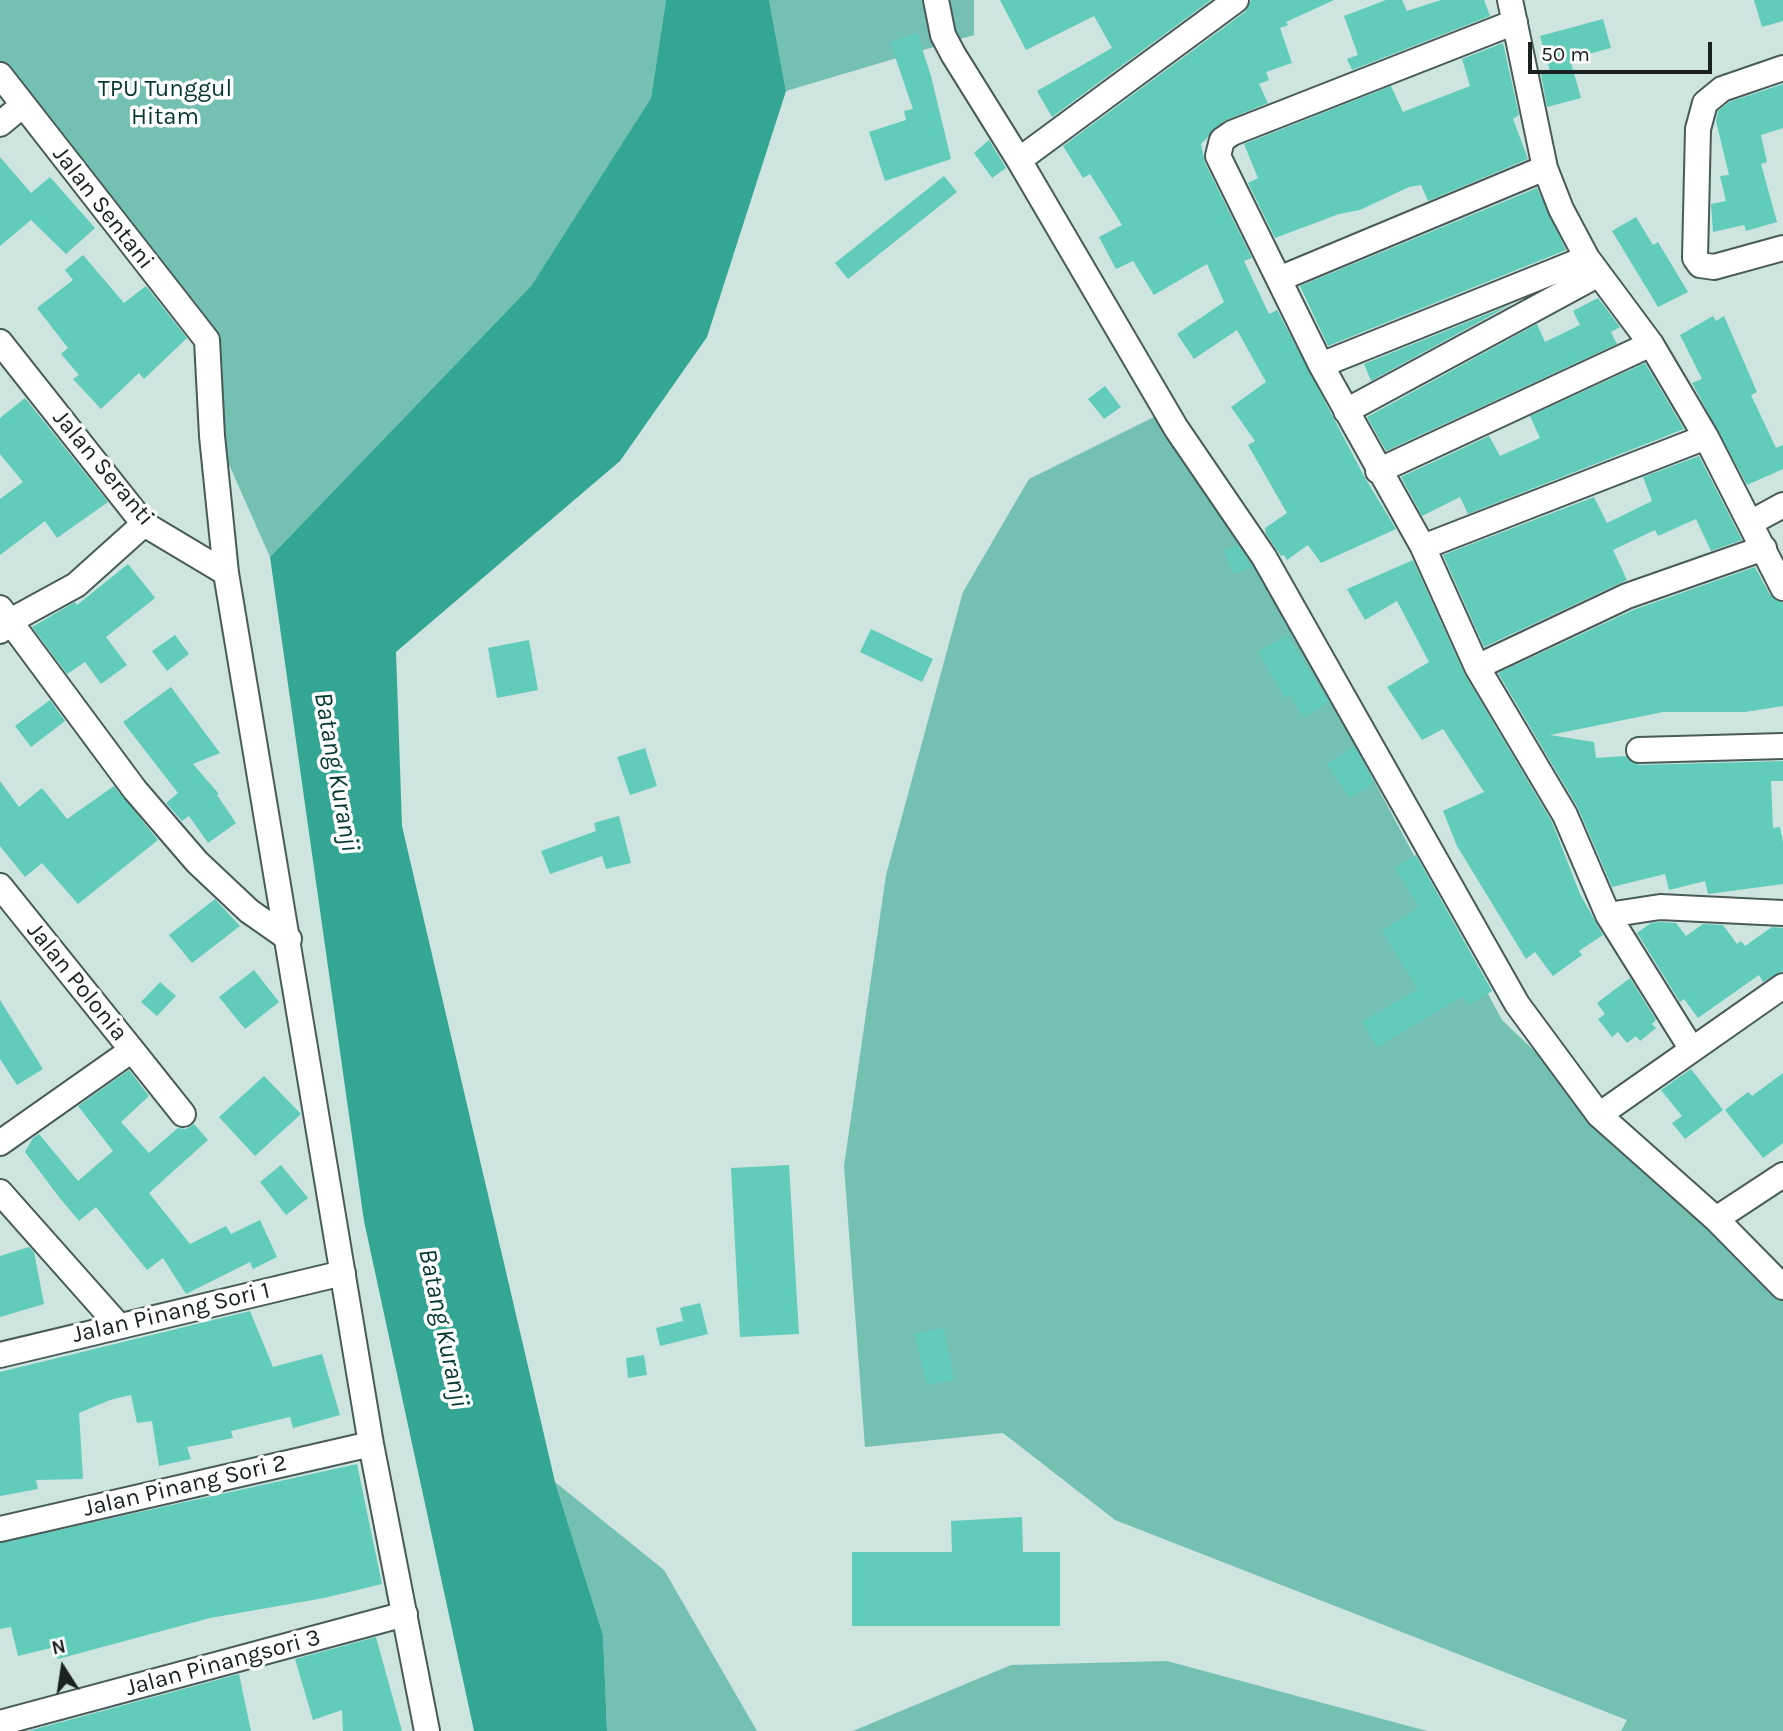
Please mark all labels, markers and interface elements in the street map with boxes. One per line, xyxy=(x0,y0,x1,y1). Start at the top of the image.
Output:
scale bar xyxy=(1531,28,1715,72)
text: 50 m xyxy=(1541,42,1590,66)
park label: TPU Tunggul Hitam xyxy=(98,75,232,131)
street label: Jalan Sentani xyxy=(46,141,160,275)
street label: Jalan Seranti xyxy=(46,404,160,532)
water label: Batang Kuranji xyxy=(307,690,365,854)
street label: Jalan Polonia xyxy=(20,917,134,1047)
water label: Batang Kuranji xyxy=(411,1246,475,1410)
street label: Jalan Pinang Sori 1 xyxy=(69,1276,273,1350)
street label: Jalan Pinang Sori 2 xyxy=(80,1449,290,1523)
street label: Jalan Pinangsori 3 xyxy=(122,1623,324,1703)
north arrow xyxy=(28,1633,98,1703)
text: N xyxy=(50,1635,68,1660)

